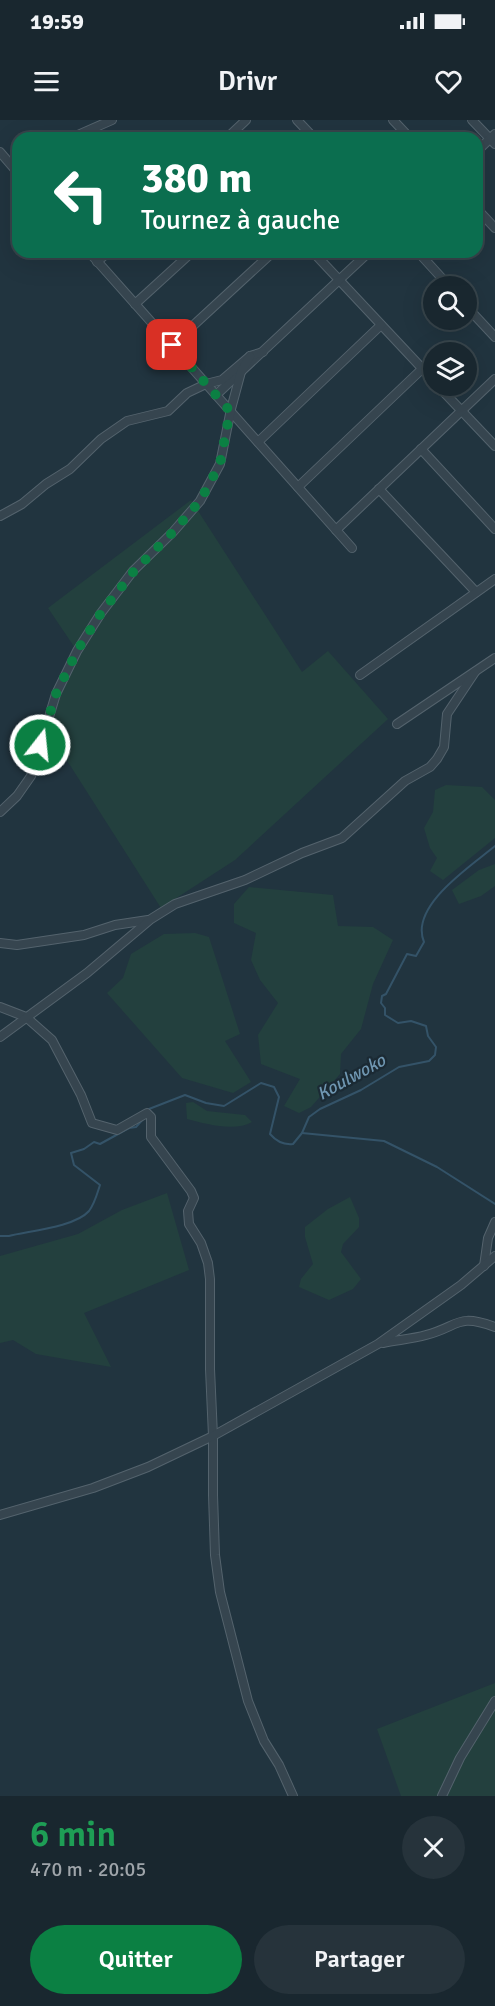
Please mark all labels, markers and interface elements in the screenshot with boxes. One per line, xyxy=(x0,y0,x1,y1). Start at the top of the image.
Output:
text: 19:59 xyxy=(30,8,84,35)
icon: menu xyxy=(30,65,63,98)
text: Drivr xyxy=(218,65,277,98)
icon: heart xyxy=(432,65,465,98)
text: 380 m xyxy=(141,153,252,204)
icon: left xyxy=(42,156,120,234)
text: Tournez à gauche xyxy=(141,204,340,237)
map controls xyxy=(423,276,477,396)
button: search xyxy=(423,276,477,330)
pin xyxy=(146,319,197,370)
icon: arrive xyxy=(155,328,188,361)
button: layers xyxy=(423,342,477,396)
position arrow xyxy=(8,713,72,777)
water label: Koulwoko xyxy=(313,1048,391,1105)
text: 6 min xyxy=(30,1812,116,1857)
button: close xyxy=(402,1816,465,1879)
text: 470 m · 20:05 xyxy=(30,1857,146,1882)
button: Quitter xyxy=(30,1925,242,1994)
button: Partager xyxy=(254,1925,465,1994)

